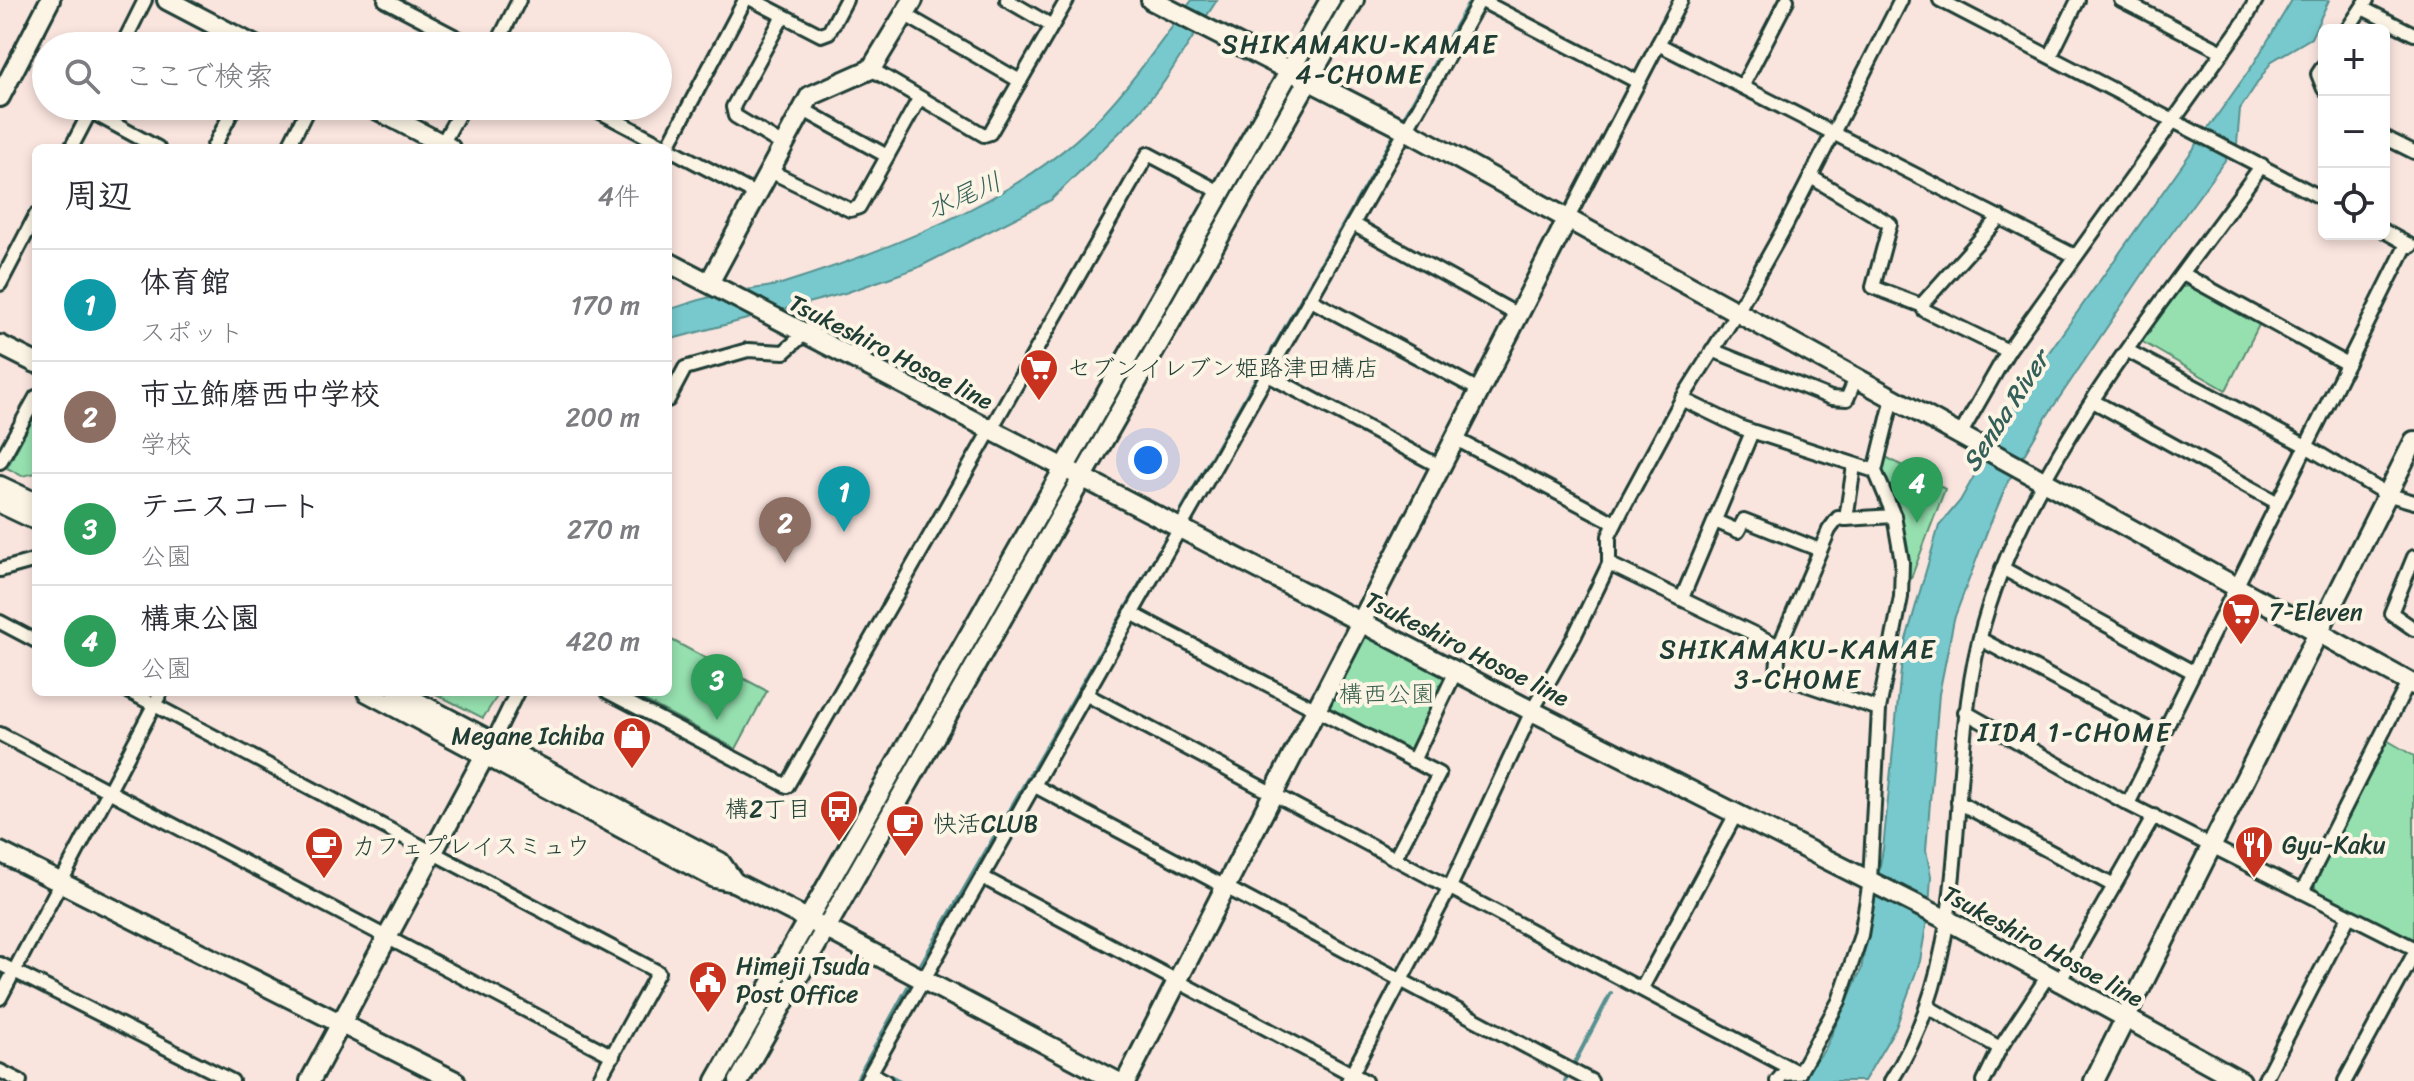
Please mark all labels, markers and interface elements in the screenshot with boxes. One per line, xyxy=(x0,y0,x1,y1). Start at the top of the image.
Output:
district label: SHIKAMAKU-KAMAE 4-CHOME xyxy=(1222,21,1498,97)
map controls xyxy=(2318,24,2390,240)
button: + xyxy=(2318,24,2390,96)
search box xyxy=(32,32,672,120)
text: ここで検索 xyxy=(124,49,274,103)
icon: search xyxy=(60,54,104,98)
button: − xyxy=(2318,96,2390,168)
water label: 水尾川 xyxy=(919,159,1009,231)
text: 周辺 xyxy=(64,166,132,226)
button: locate xyxy=(2318,168,2390,240)
text: 4件 xyxy=(598,173,640,219)
text: 体育館 xyxy=(140,255,230,309)
text: 1 xyxy=(84,282,96,328)
text: 170 m xyxy=(571,282,640,328)
street label: Tsukeshiro Hosoe line xyxy=(781,282,1001,422)
text: スポット xyxy=(140,309,244,355)
water label: Senba River xyxy=(1949,338,2064,481)
supermarket icon: セブンイレブン姫路津田構店 xyxy=(1018,347,1060,402)
place label: セブンイレブン姫路津田構店 xyxy=(1067,347,1379,389)
text: 市立飾磨西中学校 xyxy=(140,367,380,421)
text: 2 xyxy=(82,394,98,440)
text: 200 m xyxy=(565,394,640,440)
text: 学校 xyxy=(140,421,192,467)
your location xyxy=(1128,440,1168,480)
pin: 4 xyxy=(1891,457,1943,523)
pin: 1 xyxy=(818,466,870,532)
text: テニスコート xyxy=(140,479,321,533)
pin: 2 xyxy=(759,497,811,563)
text: 3 xyxy=(83,506,97,552)
text: 270 m xyxy=(567,506,640,552)
text: 公園 xyxy=(140,533,192,579)
street label: Tsukeshiro Hosoe line xyxy=(1357,579,1577,719)
text: 構東公園 xyxy=(140,591,260,645)
supermarket icon: 7-Eleven xyxy=(2220,591,2262,646)
place label: 7-Eleven xyxy=(2269,591,2363,633)
text: 4 xyxy=(82,618,98,664)
text: 420 m xyxy=(566,618,640,664)
district label: SHIKAMAKU-KAMAE 3-CHOME xyxy=(1660,626,1936,702)
text: 公園 xyxy=(140,645,192,691)
pin: 3 xyxy=(691,654,743,720)
park label: 構西公園 xyxy=(1339,673,1435,715)
district label: IIDA 1-CHOME xyxy=(1977,709,2172,755)
place label: Megane Ichiba xyxy=(452,715,605,757)
shop icon: Megane Ichiba xyxy=(611,715,653,770)
place label: 構2丁目 xyxy=(725,788,811,830)
bus stop icon: 構2丁目 xyxy=(818,788,860,843)
cafe icon: 快活CLUB xyxy=(884,803,926,858)
place label: 快活CLUB xyxy=(933,803,1038,845)
restaurant icon: Gyu-Kaku xyxy=(2233,824,2275,879)
place label: Gyu-Kaku xyxy=(2282,824,2386,866)
cafe icon: カフェプレイスミュウ xyxy=(303,825,345,880)
place label: カフェプレイスミュウ xyxy=(352,825,590,867)
street label: Tsukeshiro Hosoe line xyxy=(1934,873,2152,1019)
place label: Himeji Tsuda Post Office xyxy=(736,945,871,1015)
public building icon: Himeji Tsuda Post Office xyxy=(687,959,729,1014)

